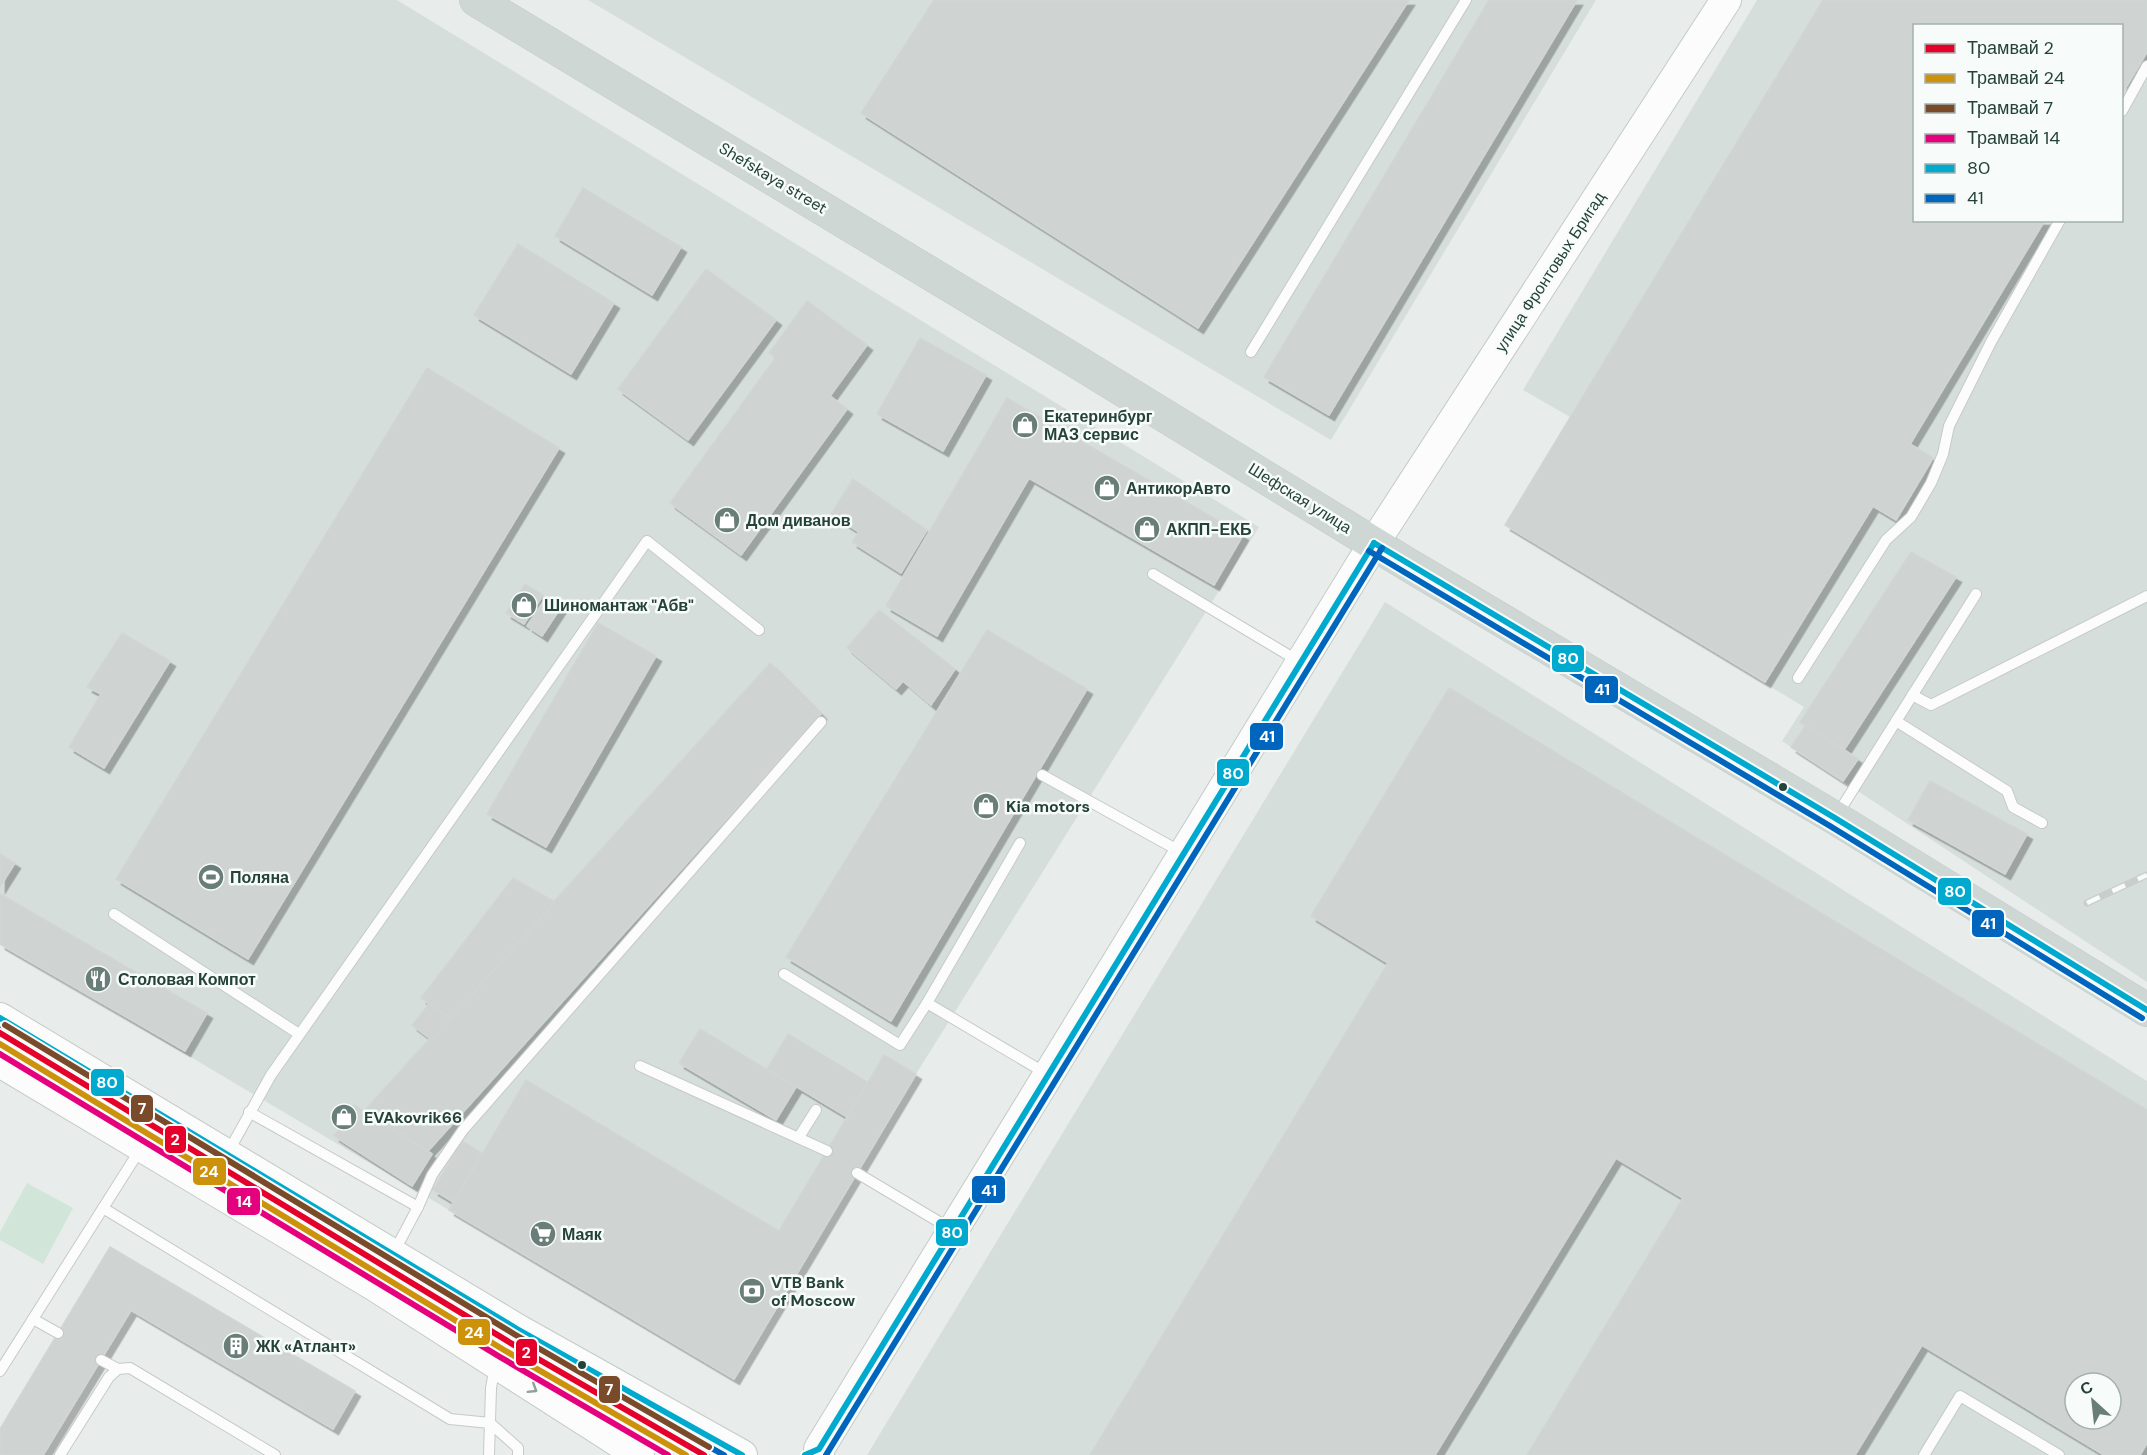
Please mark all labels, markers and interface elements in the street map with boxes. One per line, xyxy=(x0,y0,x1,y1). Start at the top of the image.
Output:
legend xyxy=(1913,24,2123,222)
text: Трамвай 2 xyxy=(1967,36,2054,60)
text: Трамвай 24 xyxy=(1967,66,2065,90)
text: Трамвай 7 xyxy=(1967,96,2053,120)
text: Трамвай 14 xyxy=(1967,126,2060,150)
street label: Shefskaya street xyxy=(715,138,831,218)
text: 80 xyxy=(1967,156,1990,180)
text: 41 xyxy=(1967,186,1984,210)
street label: улица Фронтовых Бригад xyxy=(1490,187,1610,356)
place label: Екатеринбург МАЗ сервис xyxy=(1044,406,1153,445)
shop icon: Екатеринбург МАЗ сервис xyxy=(1010,410,1040,440)
street label: Шефская улица xyxy=(1244,458,1356,538)
shop icon: АнтикорАвто xyxy=(1092,473,1122,503)
place label: АнтикорАвто xyxy=(1126,478,1231,499)
shop icon: Дом диванов xyxy=(712,505,742,535)
place label: Дом диванов xyxy=(746,510,851,531)
shop icon: АКПП-ЕКБ xyxy=(1132,514,1162,544)
place label: АКПП-ЕКБ xyxy=(1166,519,1251,540)
shop icon: Шиномантаж "Абв" xyxy=(509,590,539,620)
place label: Шиномантаж "Абв" xyxy=(544,595,694,616)
line badge: 80 xyxy=(1551,644,1585,673)
text: 80 xyxy=(1557,648,1579,669)
line badge: 41 xyxy=(1584,675,1619,704)
text: 41 xyxy=(1594,679,1610,700)
line badge: 41 xyxy=(1249,722,1284,751)
text: 41 xyxy=(1259,726,1275,747)
line badge: 80 xyxy=(1216,758,1250,787)
text: 80 xyxy=(1222,763,1244,784)
unlabelled marker xyxy=(1777,781,1789,793)
shop icon: Kia motors xyxy=(971,791,1001,821)
place label: Kia motors xyxy=(1006,796,1090,817)
sports icon: Поляна xyxy=(196,862,226,892)
place label: Поляна xyxy=(230,867,289,888)
line badge: 80 xyxy=(1937,877,1972,906)
text: 80 xyxy=(1944,881,1966,902)
line badge: 41 xyxy=(1971,909,2005,938)
text: 41 xyxy=(1980,913,1996,934)
restaurant icon: Столовая Компот xyxy=(83,964,113,994)
place label: Столовая Компот xyxy=(118,969,256,990)
line badge: 80 xyxy=(90,1068,125,1097)
text: 80 xyxy=(96,1072,118,1093)
line badge: 7 xyxy=(130,1094,154,1123)
text: 7 xyxy=(138,1098,147,1119)
shop icon: EVAkovrik66 xyxy=(329,1102,359,1132)
place label: EVAkovrik66 xyxy=(364,1107,462,1128)
line badge: 2 xyxy=(164,1125,187,1154)
text: 2 xyxy=(170,1129,180,1150)
line badge: 24 xyxy=(192,1157,227,1186)
text: 24 xyxy=(199,1161,219,1182)
line badge: 41 xyxy=(971,1175,1006,1204)
text: 41 xyxy=(981,1180,997,1201)
line badge: 14 xyxy=(226,1187,261,1216)
text: 14 xyxy=(236,1191,252,1212)
line badge: 80 xyxy=(935,1218,969,1247)
supermarket icon: Маяк xyxy=(528,1219,558,1249)
text: 80 xyxy=(941,1222,963,1243)
place label: Маяк xyxy=(562,1224,603,1245)
place label: VTB Bank of Moscow xyxy=(771,1272,855,1311)
bank icon: VTB Bank of Moscow xyxy=(737,1276,767,1306)
line badge: 24 xyxy=(457,1318,491,1346)
text: 24 xyxy=(464,1322,484,1343)
building icon: ЖК «Атлант» xyxy=(221,1331,251,1361)
place label: ЖК «Атлант» xyxy=(255,1336,356,1357)
line badge: 2 xyxy=(515,1338,538,1367)
text: 2 xyxy=(521,1342,531,1363)
unlabelled marker xyxy=(576,1359,588,1371)
north arrow xyxy=(2063,1371,2123,1431)
line badge: 7 xyxy=(598,1375,621,1404)
text: С xyxy=(2076,1376,2097,1400)
text: 7 xyxy=(605,1379,614,1400)
one-way arrow xyxy=(527,1381,537,1393)

